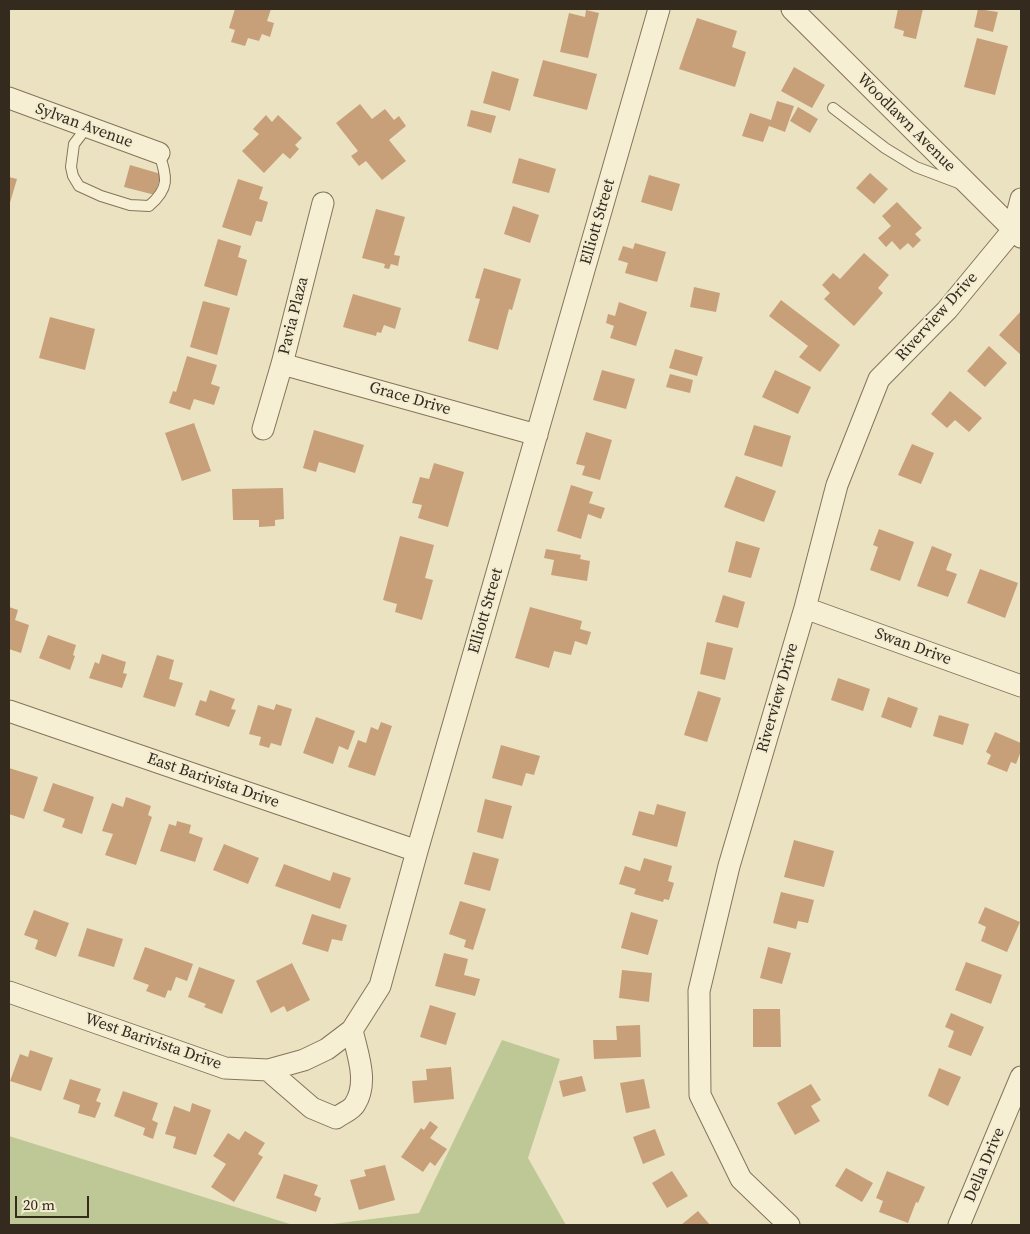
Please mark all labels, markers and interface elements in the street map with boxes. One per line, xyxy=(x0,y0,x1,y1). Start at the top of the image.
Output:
street label: Woodlawn Avenue xyxy=(853,70,959,176)
street label: Sylvan Avenue xyxy=(33,100,135,152)
street label: Elliott Street xyxy=(577,177,619,267)
street label: Riverview Drive xyxy=(892,269,982,365)
street label: Pavia Plaza xyxy=(275,275,313,357)
street label: Grace Drive xyxy=(367,378,453,420)
street label: Elliott Street xyxy=(465,566,507,656)
street label: Swan Drive xyxy=(872,624,954,670)
street label: Riverview Drive xyxy=(753,641,803,755)
street label: East Barivista Drive xyxy=(144,749,282,813)
street label: West Barivista Drive xyxy=(82,1010,224,1074)
street label: Della Drive xyxy=(961,1125,1009,1205)
scale bar xyxy=(18,1186,91,1218)
text: 20 m xyxy=(23,1194,55,1215)

